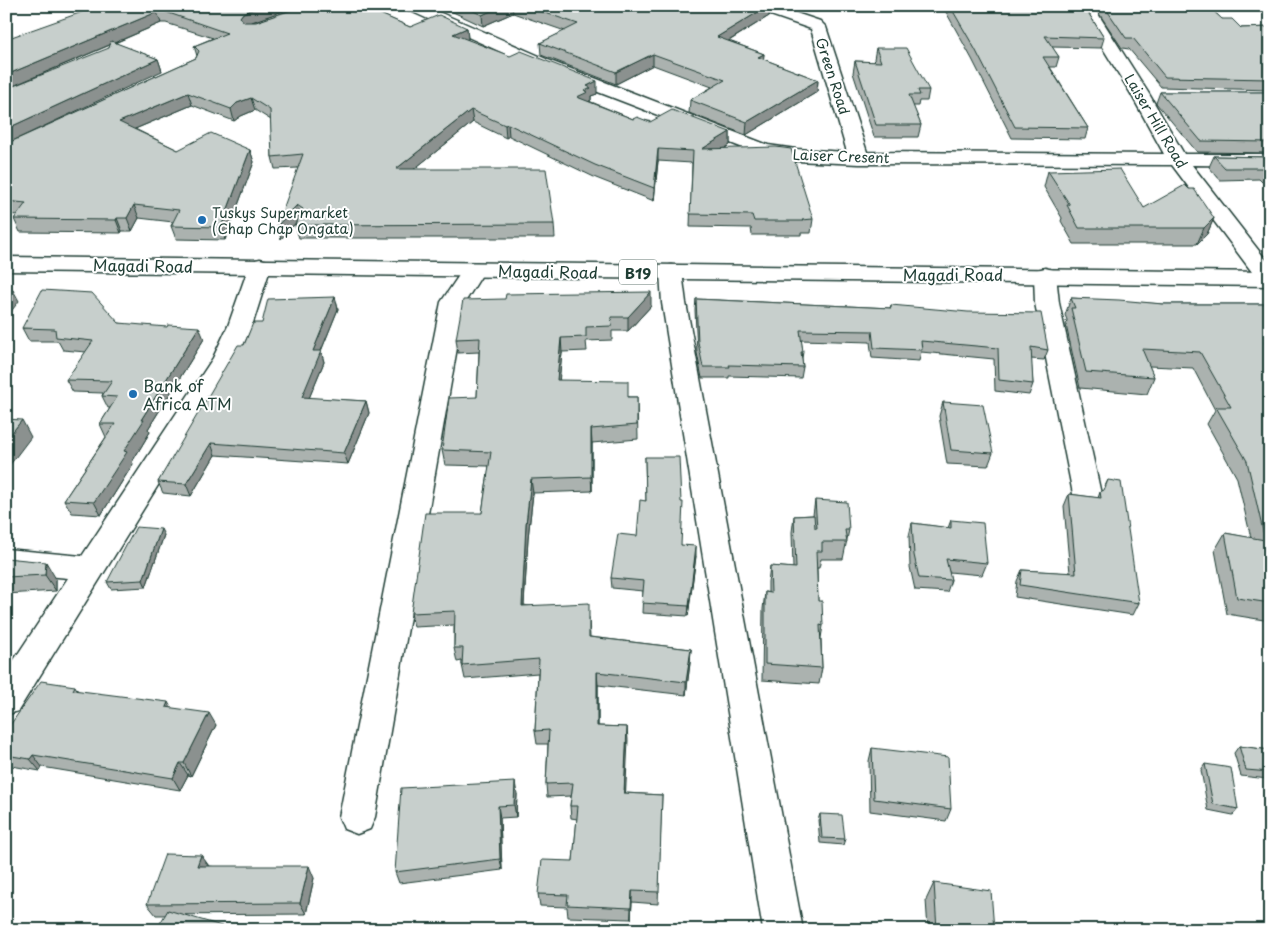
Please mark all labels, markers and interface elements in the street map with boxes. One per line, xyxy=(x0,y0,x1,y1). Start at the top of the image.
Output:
street label: Green Road xyxy=(811,35,855,117)
street label: Laiser Hill Road xyxy=(1120,70,1192,172)
street label: Laiser Cresent xyxy=(792,144,890,168)
place label: Tuskys Supermarket (Chap Chap Ongata) xyxy=(212,202,354,239)
marker: Tuskys Supermarket (Chap Chap Ongata) xyxy=(196,214,208,226)
street label: Magadi Road xyxy=(93,252,193,278)
street label: Magadi Road xyxy=(498,258,598,284)
road number: B19 xyxy=(619,260,657,284)
street label: Magadi Road xyxy=(903,262,1003,286)
place label: Bank of Africa ATM xyxy=(143,373,232,415)
marker: Bank of Africa ATM xyxy=(127,388,139,400)

